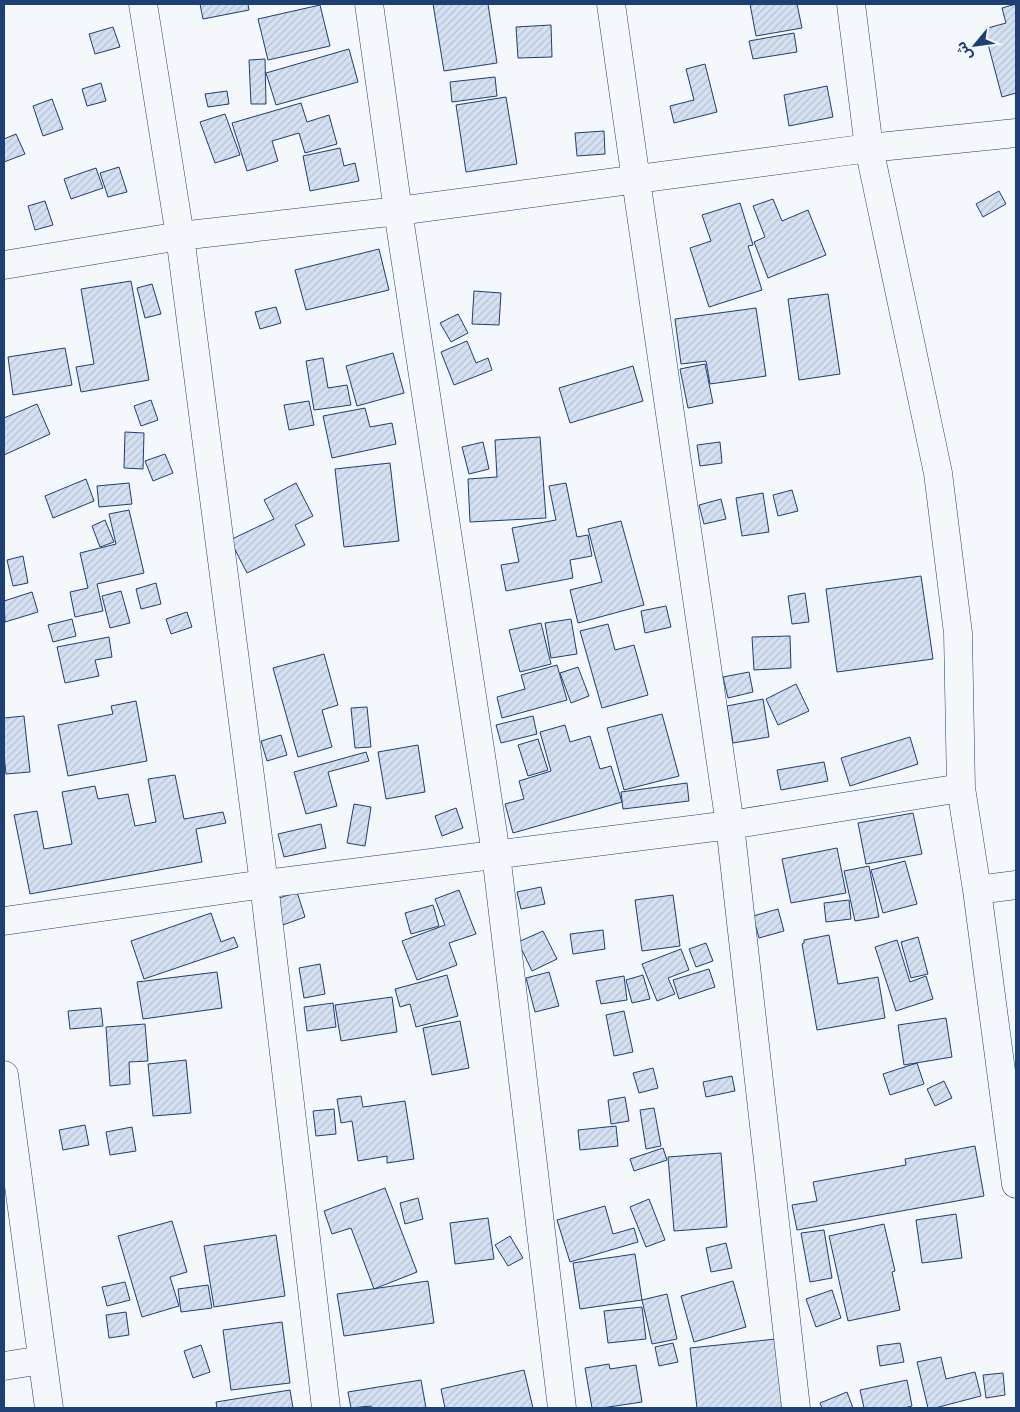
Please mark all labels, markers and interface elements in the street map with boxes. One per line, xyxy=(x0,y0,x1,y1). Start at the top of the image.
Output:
north arrow xyxy=(950,20,1000,70)
text: ش xyxy=(951,39,976,64)

